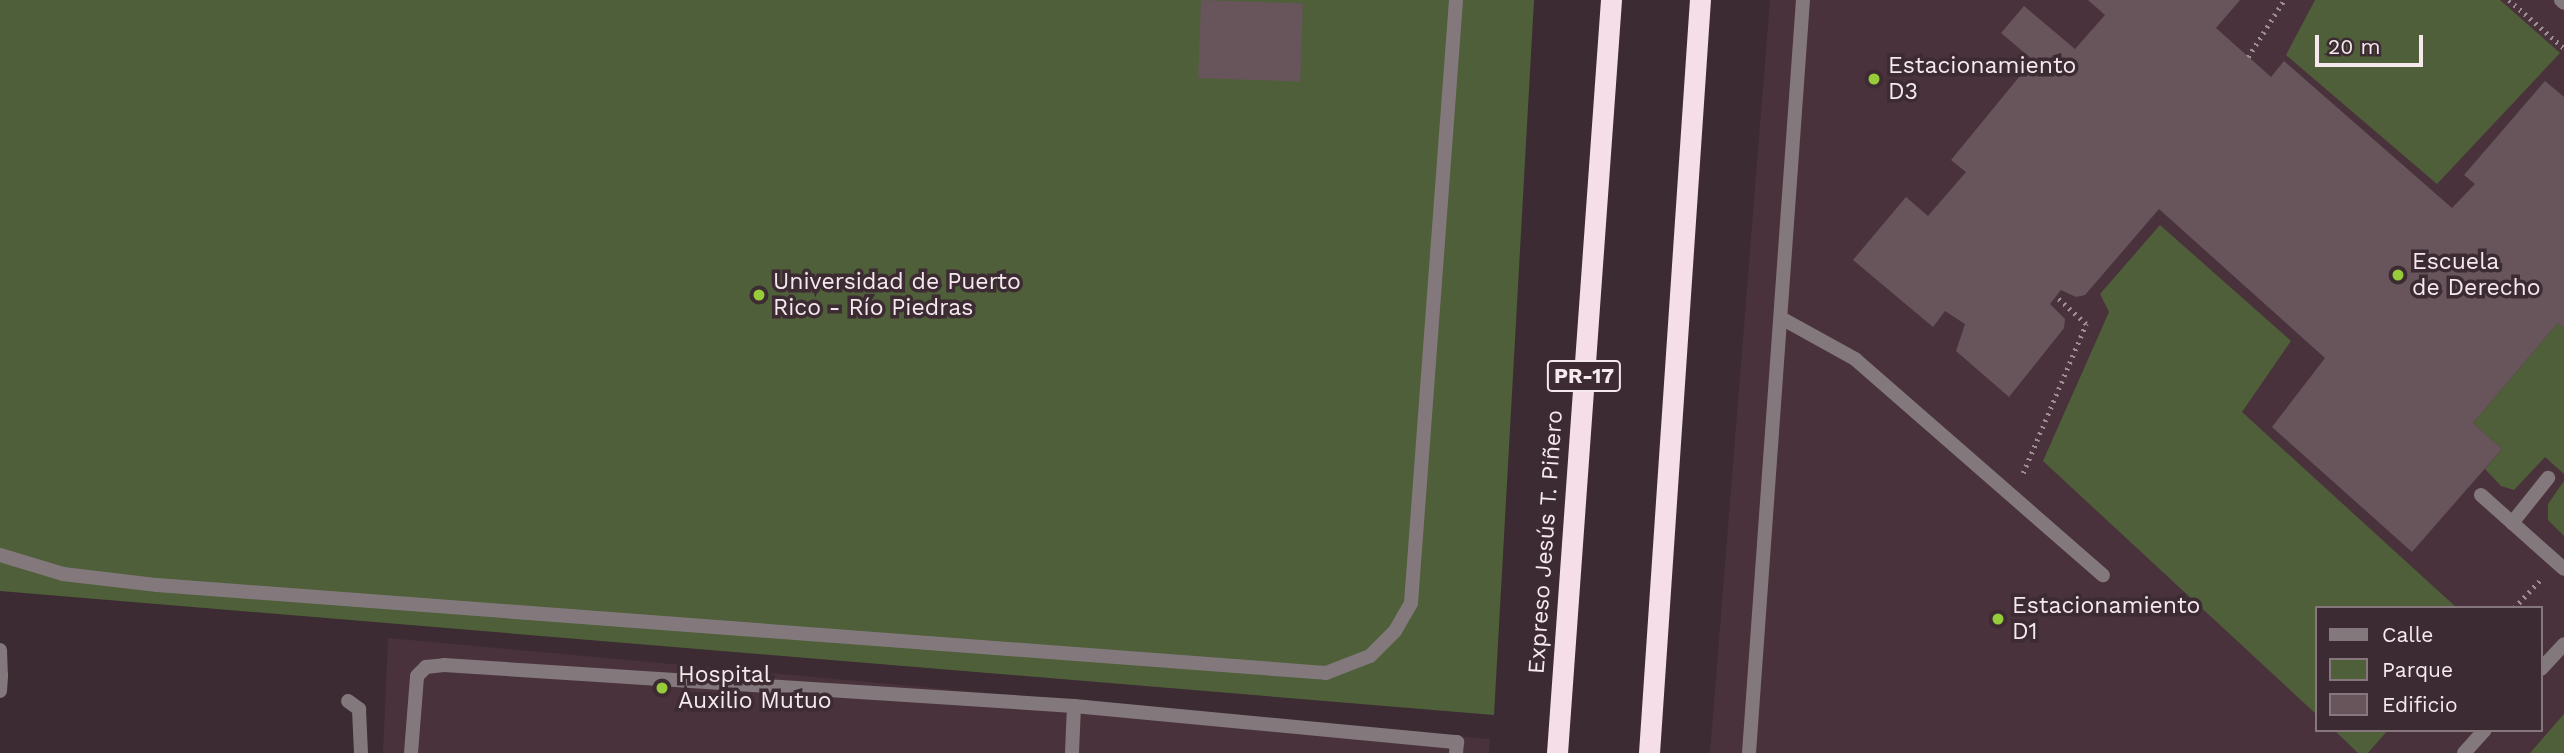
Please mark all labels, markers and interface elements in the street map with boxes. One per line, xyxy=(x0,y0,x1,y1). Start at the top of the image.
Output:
scale bar xyxy=(2319,21,2428,65)
text: 20 m xyxy=(2328,34,2380,59)
place label: Estacionamiento D3 xyxy=(1888,52,2076,106)
marker: Estacionamiento D3 xyxy=(1866,71,1882,87)
place label: Escuela de Derecho xyxy=(2412,248,2541,302)
marker: Escuela de Derecho xyxy=(2390,267,2406,283)
place label: Universidad de Puerto Rico - Río Piedras xyxy=(773,268,1021,322)
marker: Universidad de Puerto Rico - Río Piedras xyxy=(751,287,767,303)
road number: PR-17 xyxy=(1546,358,1622,394)
street label: Expreso Jesús T. Piñero xyxy=(1523,408,1569,676)
place label: Estacionamiento D1 xyxy=(2012,592,2200,646)
legend xyxy=(2316,606,2543,732)
marker: Estacionamiento D1 xyxy=(1990,611,2006,627)
text: Calle xyxy=(2382,622,2433,647)
text: Parque xyxy=(2382,657,2453,682)
place label: Hospital Auxilio Mutuo xyxy=(678,661,832,715)
marker: Hospital Auxilio Mutuo xyxy=(652,678,672,698)
text: Edificio xyxy=(2382,692,2458,717)

